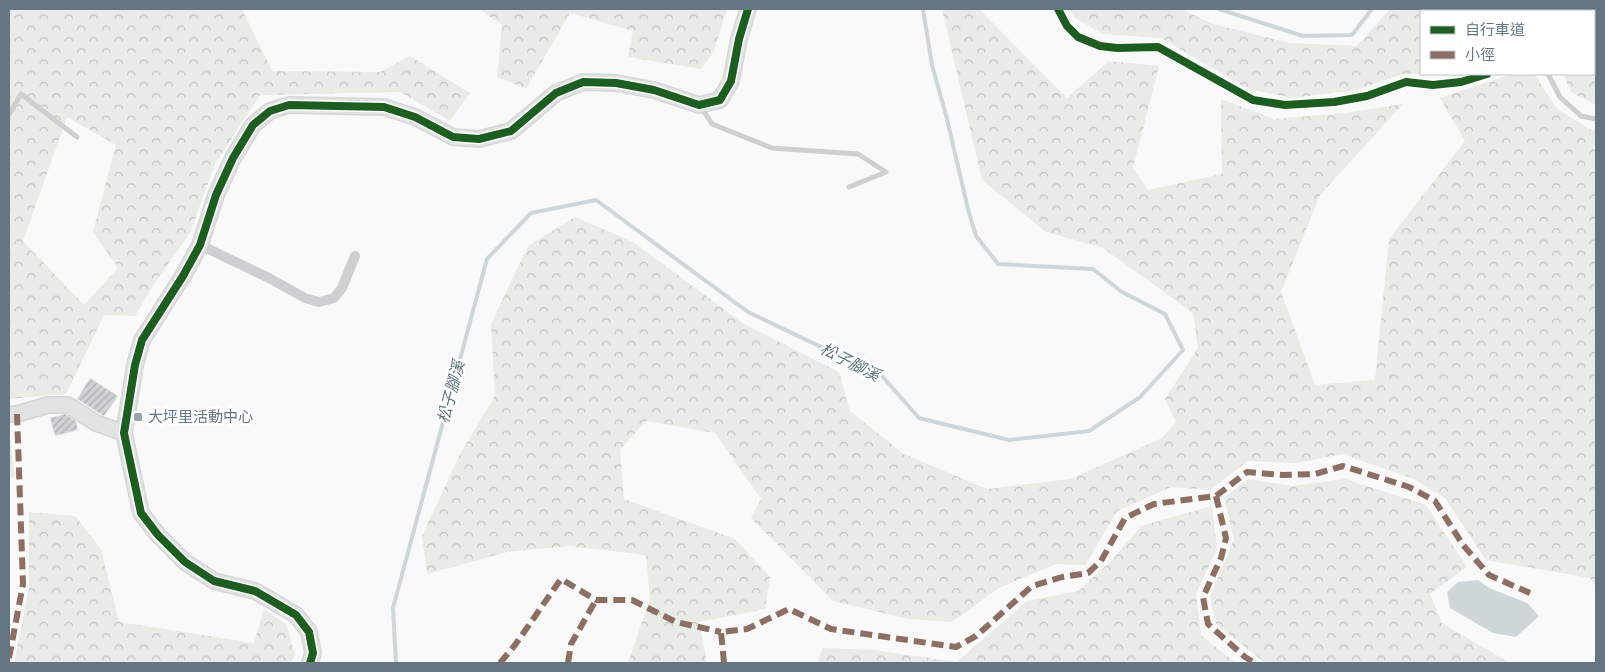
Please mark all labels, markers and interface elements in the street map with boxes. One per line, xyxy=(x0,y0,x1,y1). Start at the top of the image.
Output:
legend xyxy=(1420,10,1595,75)
text: 自行車道 xyxy=(1465,21,1525,39)
text: 小徑 xyxy=(1465,46,1495,64)
water label: 松子腳溪 xyxy=(817,339,885,386)
water label: 松子腳溪 xyxy=(434,357,469,425)
place label: 大坪里活動中心 xyxy=(148,408,253,426)
marker: 大坪里活動中心 xyxy=(132,411,144,423)

